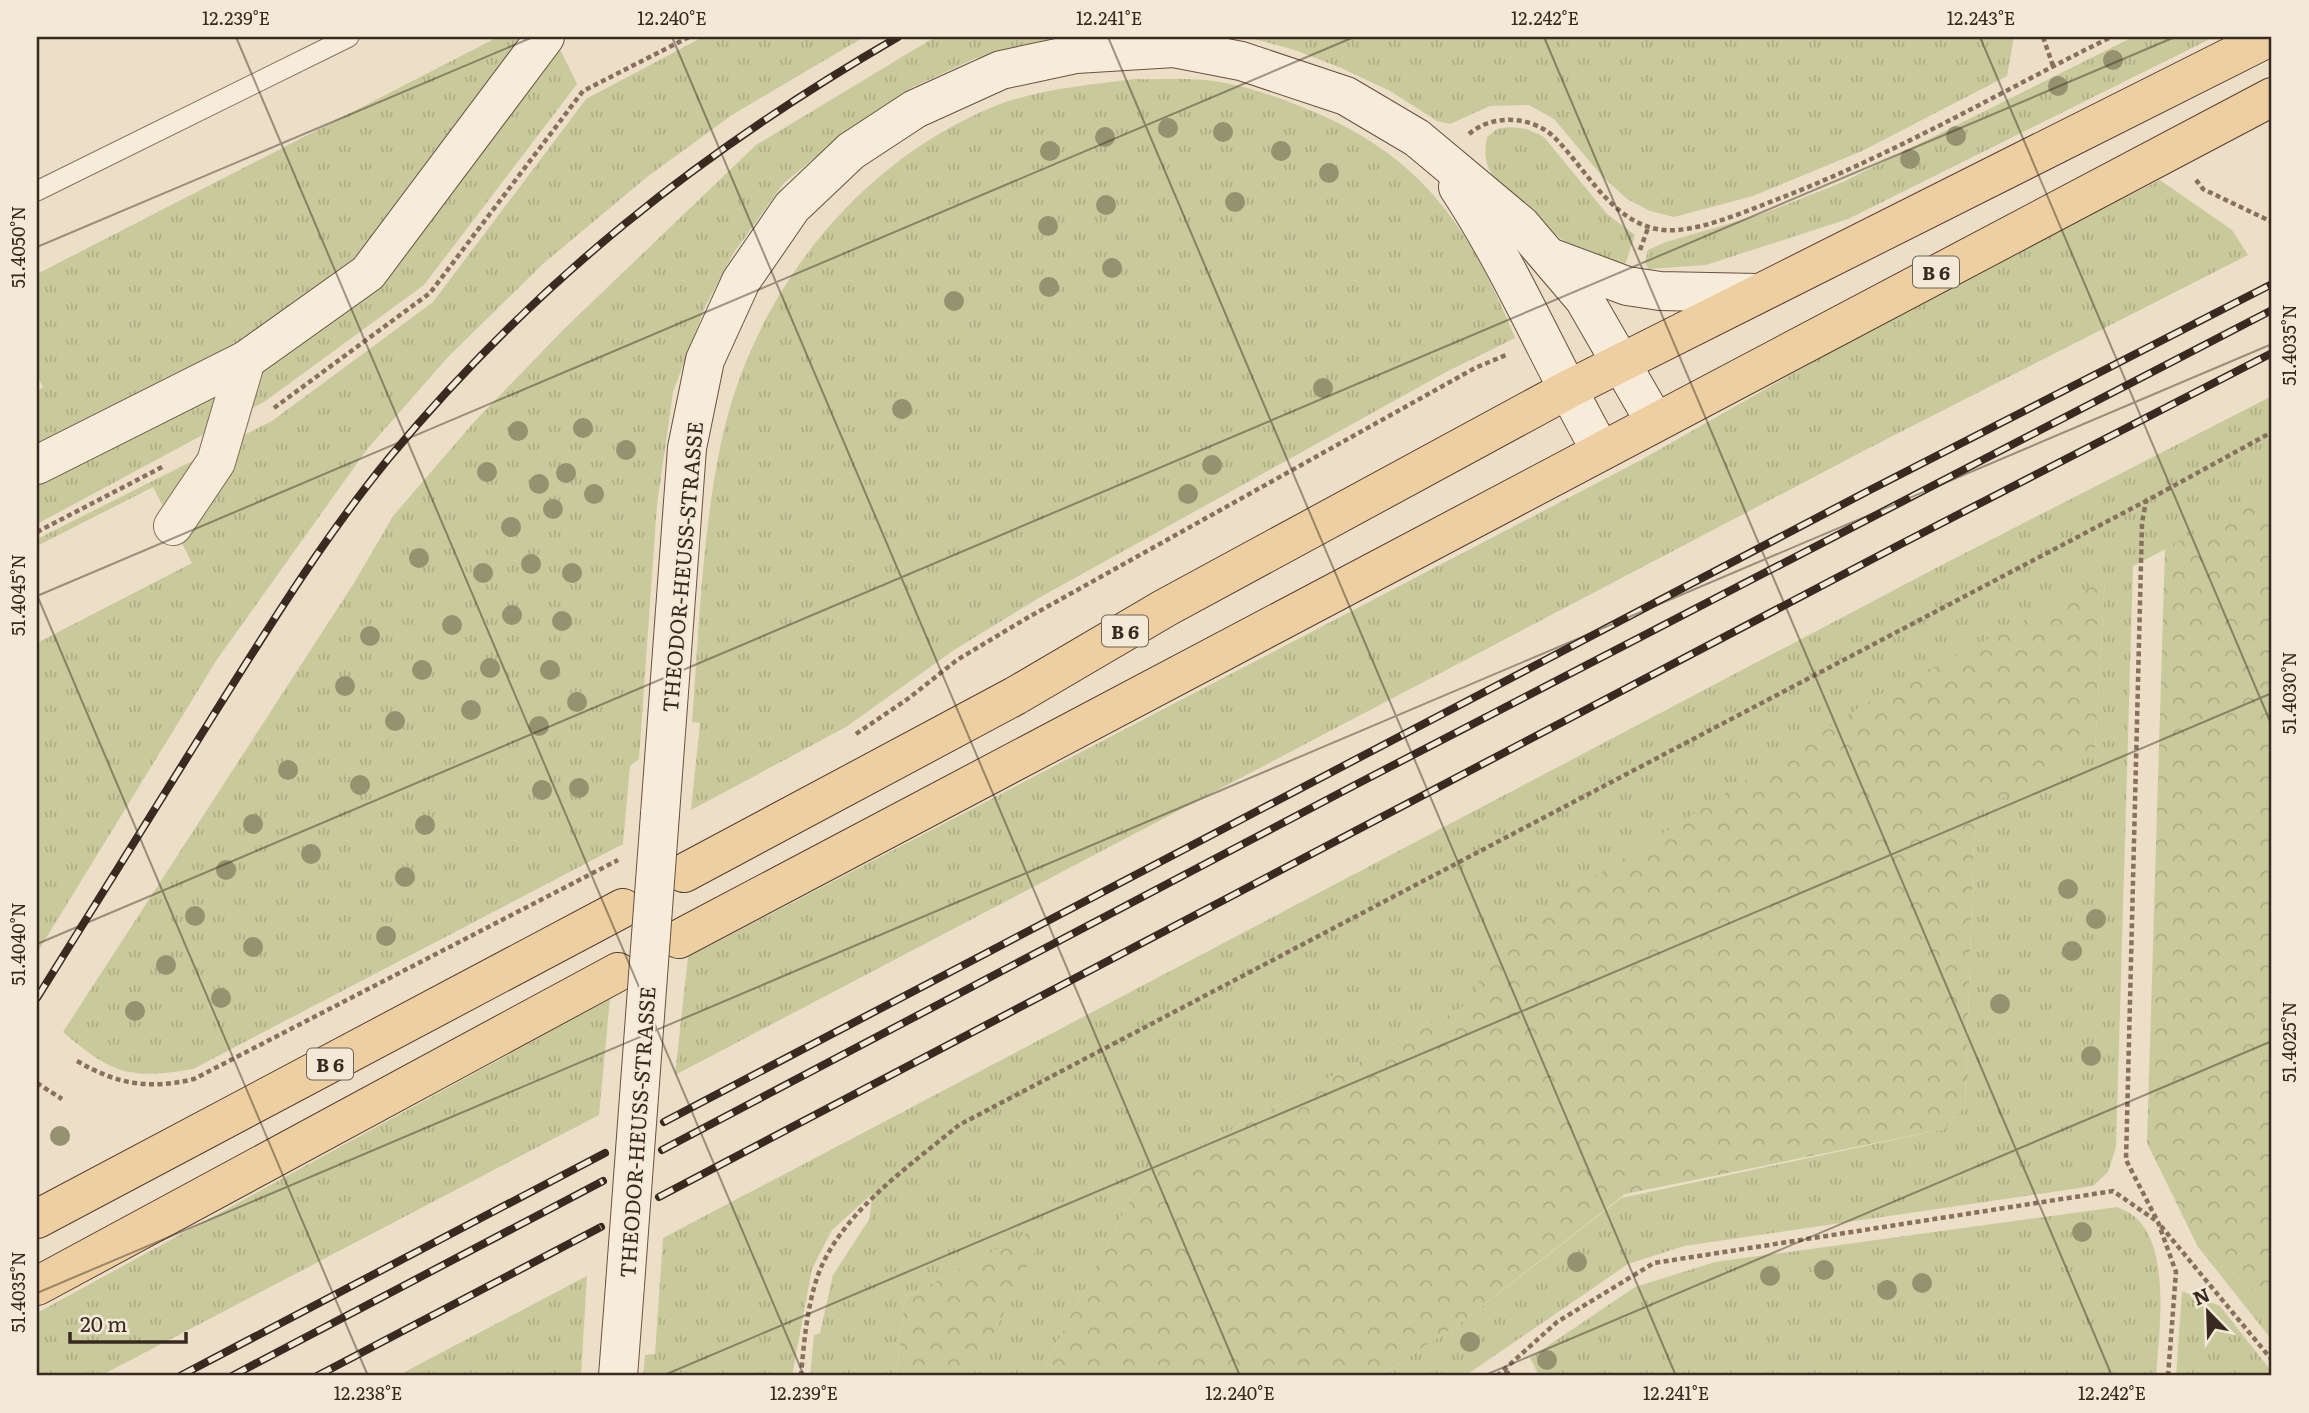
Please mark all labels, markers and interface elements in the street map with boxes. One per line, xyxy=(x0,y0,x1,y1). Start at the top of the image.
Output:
text: 12.239°E xyxy=(202,4,270,31)
text: 12.240°E xyxy=(637,4,707,31)
text: 12.241°E xyxy=(1076,4,1142,31)
text: 12.242°E xyxy=(1511,4,1579,31)
text: 12.243°E xyxy=(1947,4,2015,31)
text: 51.4050°N xyxy=(4,206,31,288)
road number: B 6 xyxy=(1913,256,1959,288)
text: 51.4035°N xyxy=(2275,304,2302,386)
street label: THEODOR-HEUSS-STRASSE xyxy=(653,420,709,714)
text: 51.4045°N xyxy=(4,554,31,636)
road number: B 6 xyxy=(1102,616,1148,646)
text: 51.4030°N xyxy=(2275,652,2302,734)
text: 51.4040°N xyxy=(4,902,31,986)
street label: THEODOR-HEUSS-STRASSE xyxy=(610,985,662,1279)
text: 51.4025°N xyxy=(2275,1001,2302,1083)
road number: B 6 xyxy=(307,1048,353,1080)
text: 51.4035°N xyxy=(4,1251,31,1333)
north arrow xyxy=(2172,1276,2242,1346)
text: N xyxy=(2188,1279,2214,1311)
scale bar xyxy=(70,1301,186,1345)
text: 20 m xyxy=(80,1307,127,1338)
text: 12.238°E xyxy=(334,1379,402,1406)
text: 12.239°E xyxy=(770,1379,838,1406)
text: 12.240°E xyxy=(1205,1379,1275,1406)
text: 12.241°E xyxy=(1643,1379,1709,1406)
text: 12.242°E xyxy=(2078,1379,2146,1406)

